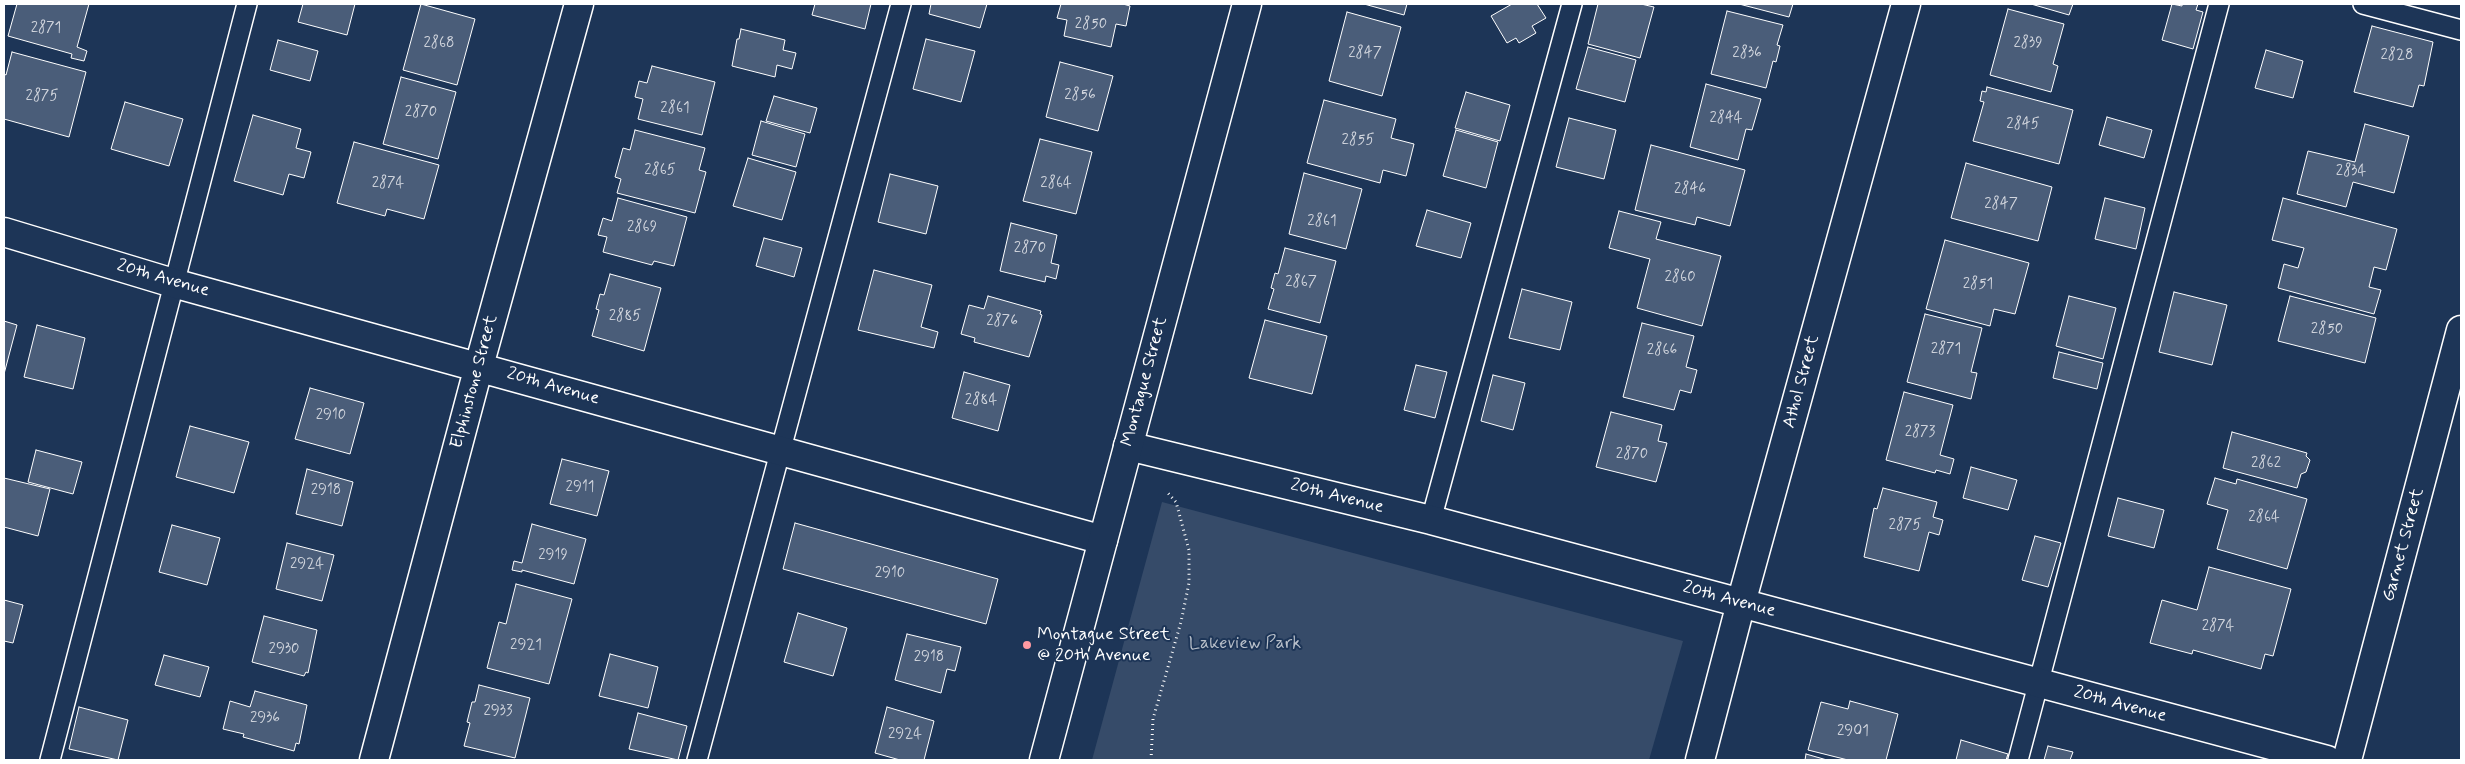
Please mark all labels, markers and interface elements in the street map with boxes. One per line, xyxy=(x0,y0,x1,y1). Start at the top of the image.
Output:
house number: 2850 xyxy=(1075,16,1107,34)
house number: 2871 xyxy=(31,20,61,38)
house number: 2868 xyxy=(423,35,455,53)
house number: 2839 xyxy=(2013,35,2043,53)
house number: 2847 xyxy=(1348,45,1382,63)
house number: 2836 xyxy=(1732,45,1762,63)
house number: 2828 xyxy=(2381,47,2413,65)
house number: 2856 xyxy=(1064,87,1096,105)
house number: 2875 xyxy=(26,88,58,106)
house number: 2861 xyxy=(660,100,690,118)
house number: 2870 xyxy=(405,104,437,122)
house number: 2844 xyxy=(1709,110,1743,128)
house number: 2845 xyxy=(2006,116,2040,134)
house number: 2855 xyxy=(1342,132,1374,150)
house number: 2865 xyxy=(644,162,676,180)
house number: 2834 xyxy=(2336,163,2366,181)
house number: 2874 xyxy=(372,175,404,193)
house number: 2864 xyxy=(1040,175,1072,193)
house number: 2846 xyxy=(1674,181,1706,199)
house number: 2847 xyxy=(1984,196,2018,214)
house number: 2861 xyxy=(1307,213,1337,231)
house number: 2869 xyxy=(627,219,657,237)
house number: 2870 xyxy=(1014,240,1046,258)
street label: 20th Avenue xyxy=(114,255,212,303)
house number: 2860 xyxy=(1664,269,1696,287)
house number: 2867 xyxy=(1285,274,1317,292)
house number: 2851 xyxy=(1963,276,1993,294)
house number: 2885 xyxy=(609,308,641,326)
street label: Elphinstone Street xyxy=(447,313,503,451)
house number: 2876 xyxy=(986,313,1018,331)
street label: Montague Street xyxy=(1117,315,1173,449)
house number: 2850 xyxy=(2311,321,2343,339)
street label: Athol Street xyxy=(1779,333,1825,431)
house number: 2871 xyxy=(1931,341,1961,359)
house number: 2866 xyxy=(1647,342,1677,360)
street label: 20th Avenue xyxy=(504,363,602,411)
house number: 2884 xyxy=(965,392,997,410)
house number: 2910 xyxy=(316,407,346,425)
house number: 2873 xyxy=(1905,424,1935,442)
house number: 2870 xyxy=(1616,446,1648,464)
house number: 2862 xyxy=(2251,455,2281,473)
street label: 20th Avenue xyxy=(1288,475,1386,519)
house number: 2911 xyxy=(566,479,594,497)
house number: 2918 xyxy=(311,482,341,500)
street label: Garnet Street xyxy=(2378,486,2430,604)
house number: 2864 xyxy=(2248,509,2280,527)
house number: 2875 xyxy=(1889,517,1921,535)
house number: 2919 xyxy=(538,547,568,565)
house number: 2924 xyxy=(290,556,324,574)
house number: 2910 xyxy=(875,565,905,583)
street label: 20th Avenue xyxy=(1680,577,1778,623)
house number: 2874 xyxy=(2202,618,2234,636)
place label: Montague Street @ 20th Avenue xyxy=(1037,624,1170,666)
park label: Lakeview Park xyxy=(1189,633,1301,655)
house number: 2921 xyxy=(510,637,542,655)
marker: Montague Street @ 20th Avenue xyxy=(1021,639,1033,651)
house number: 2930 xyxy=(269,641,299,659)
house number: 2918 xyxy=(914,649,944,667)
street label: 20th Avenue xyxy=(2071,682,2169,728)
house number: 2933 xyxy=(483,703,513,721)
house number: 2936 xyxy=(250,710,280,728)
house number: 2901 xyxy=(1837,723,1869,741)
house number: 2924 xyxy=(888,726,922,744)

